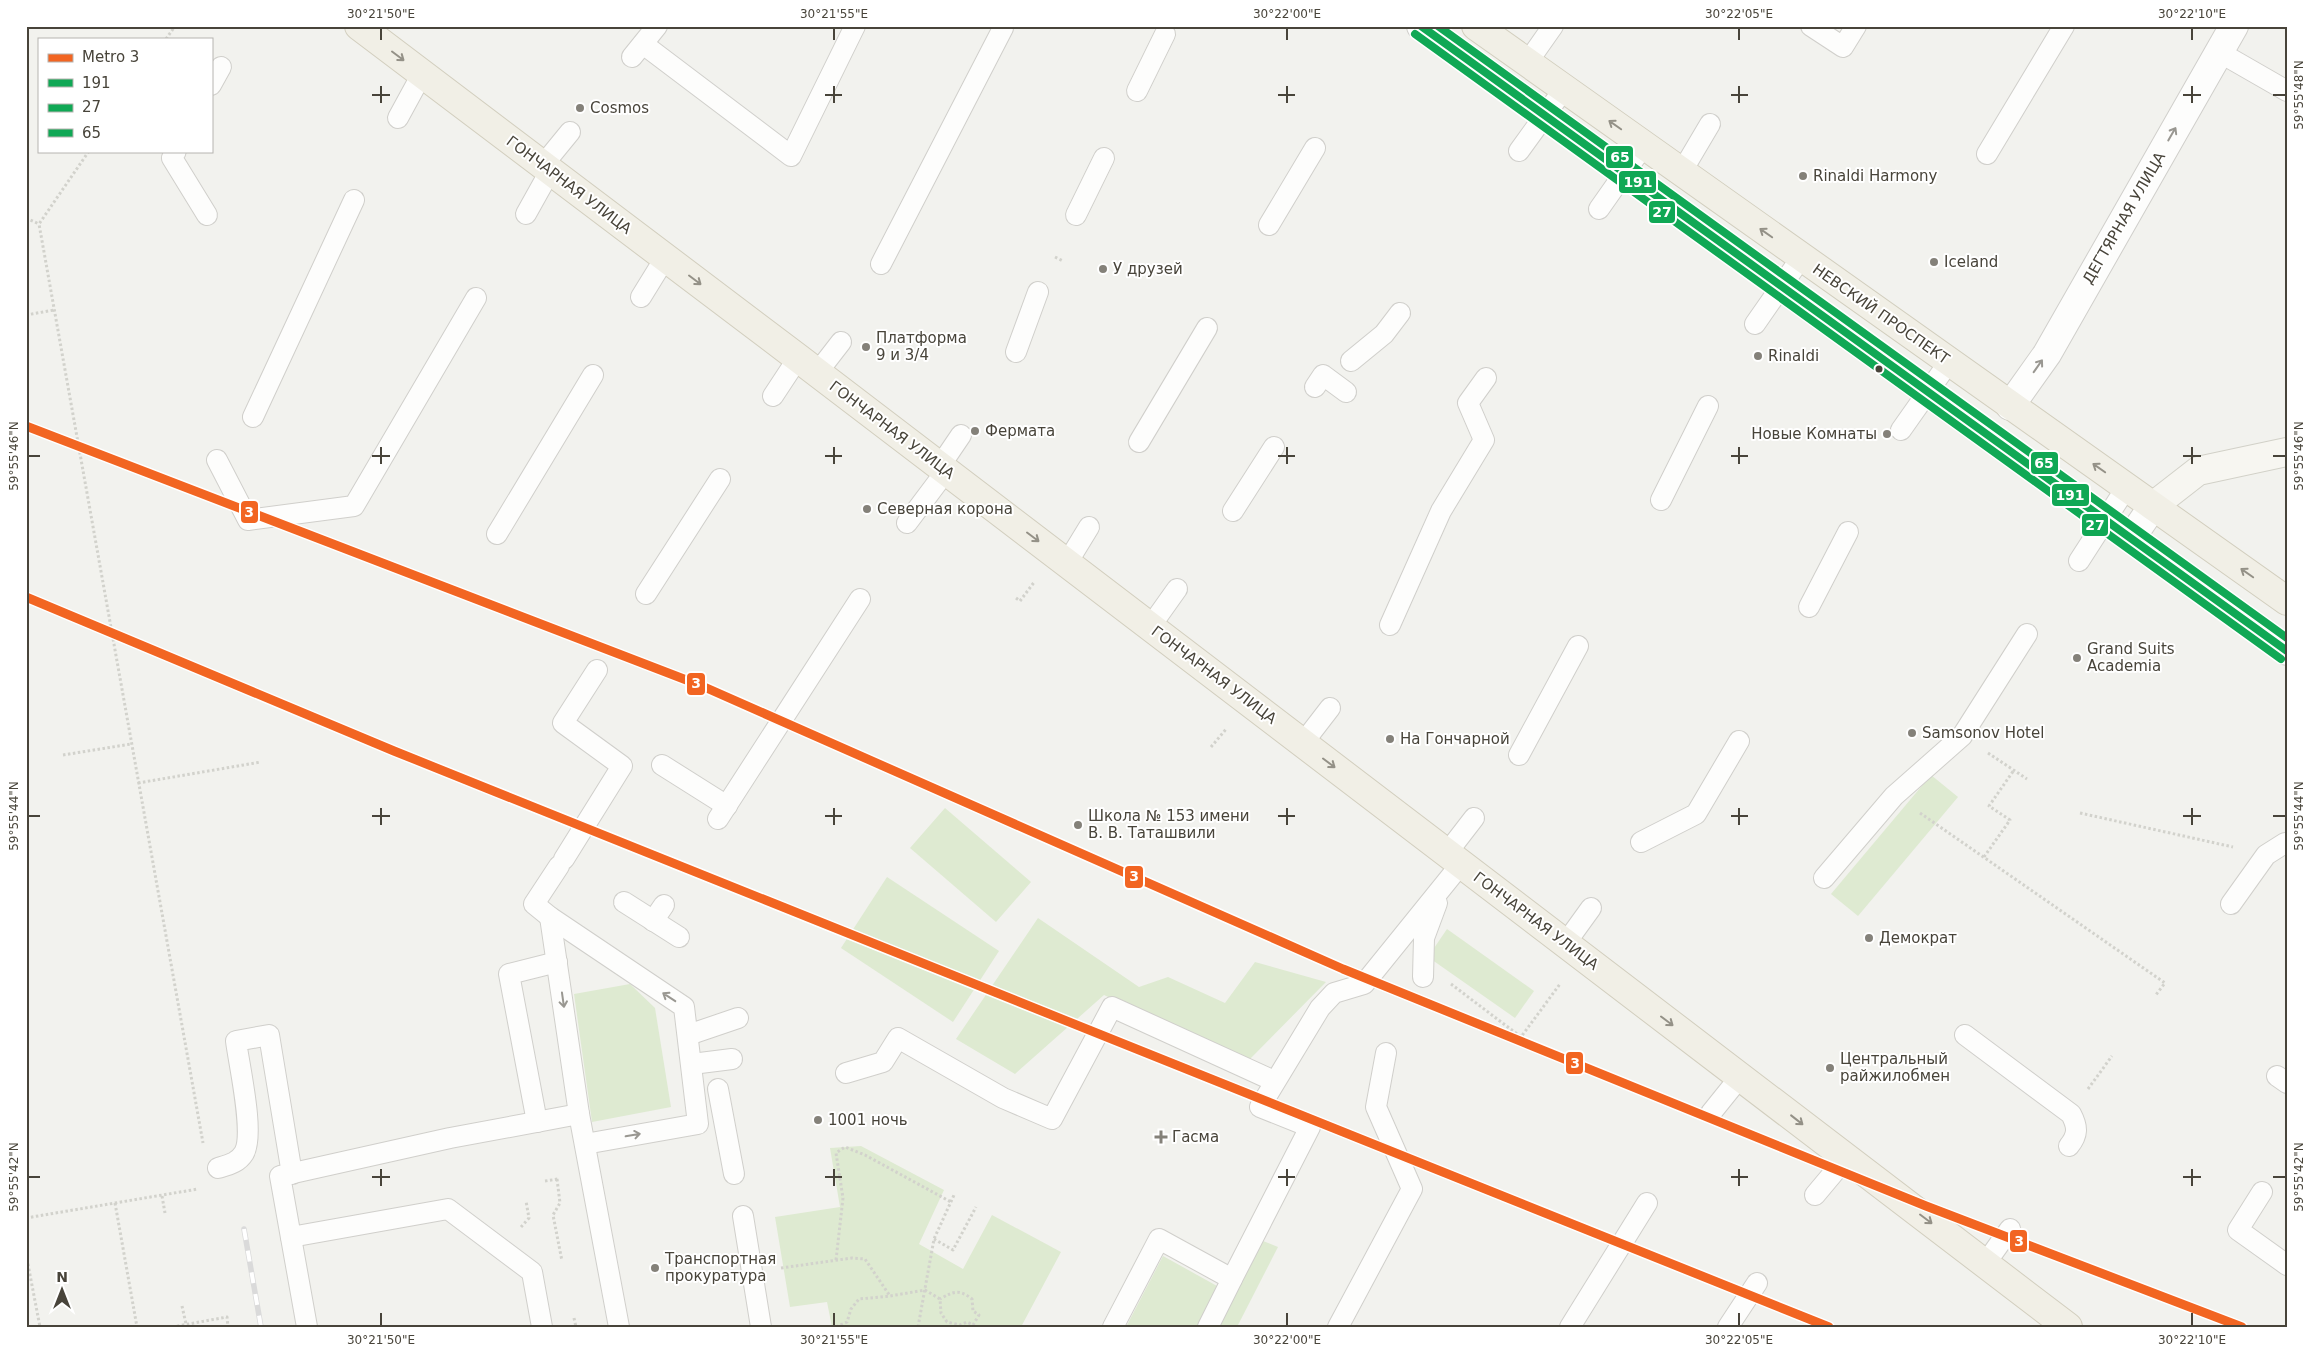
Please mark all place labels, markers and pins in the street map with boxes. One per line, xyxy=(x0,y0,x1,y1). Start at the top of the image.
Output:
place label: Cosmos xyxy=(590,99,649,117)
marker: Cosmos xyxy=(574,102,586,114)
place label: Rinaldi Harmony xyxy=(1813,167,1938,185)
marker: Rinaldi Harmony xyxy=(1797,170,1809,182)
place label: Iceland xyxy=(1944,253,1998,271)
marker: Iceland xyxy=(1928,256,1940,268)
place label: У друзей xyxy=(1113,260,1183,278)
marker: У друзей xyxy=(1097,263,1109,275)
place label: Платформа 9 и 3/4 xyxy=(876,329,967,364)
marker: Платформа 9 и 3/4 xyxy=(860,341,872,353)
place label: Rinaldi xyxy=(1768,347,1819,365)
marker: Rinaldi xyxy=(1752,350,1764,362)
unlabelled marker xyxy=(1874,364,1884,374)
place label: Фермата xyxy=(985,422,1055,440)
marker: Фермата xyxy=(969,425,981,437)
place label: Новые Комнаты xyxy=(1751,425,1877,443)
marker: Новые Комнаты xyxy=(1881,428,1893,440)
place label: Северная корона xyxy=(877,500,1013,518)
marker: Северная корона xyxy=(861,503,873,515)
place label: Grand Suits Academia xyxy=(2087,640,2175,675)
marker: Grand Suits Academia xyxy=(2071,652,2083,664)
place label: Samsonov Hotel xyxy=(1922,724,2044,742)
marker: Samsonov Hotel xyxy=(1906,727,1918,739)
place label: На Гончарной xyxy=(1400,730,1510,748)
marker: На Гончарной xyxy=(1384,733,1396,745)
place label: Школа № 153 имени В. В. Таташвили xyxy=(1088,807,1249,842)
marker: Школа № 153 имени В. В. Таташвили xyxy=(1072,819,1084,831)
place label: Демократ xyxy=(1879,929,1957,947)
marker: Демократ xyxy=(1863,932,1875,944)
place label: Центральный райжилобмен xyxy=(1840,1050,1950,1085)
marker: Центральный райжилобмен xyxy=(1824,1062,1836,1074)
place label: 1001 ночь xyxy=(828,1111,908,1129)
marker: 1001 ночь xyxy=(812,1114,824,1126)
place label: Гасма xyxy=(1172,1128,1219,1146)
marker: Гасма xyxy=(1154,1130,1168,1144)
place label: Транспортная прокуратура xyxy=(664,1250,776,1285)
marker: Транспортная прокуратура xyxy=(649,1262,661,1274)

